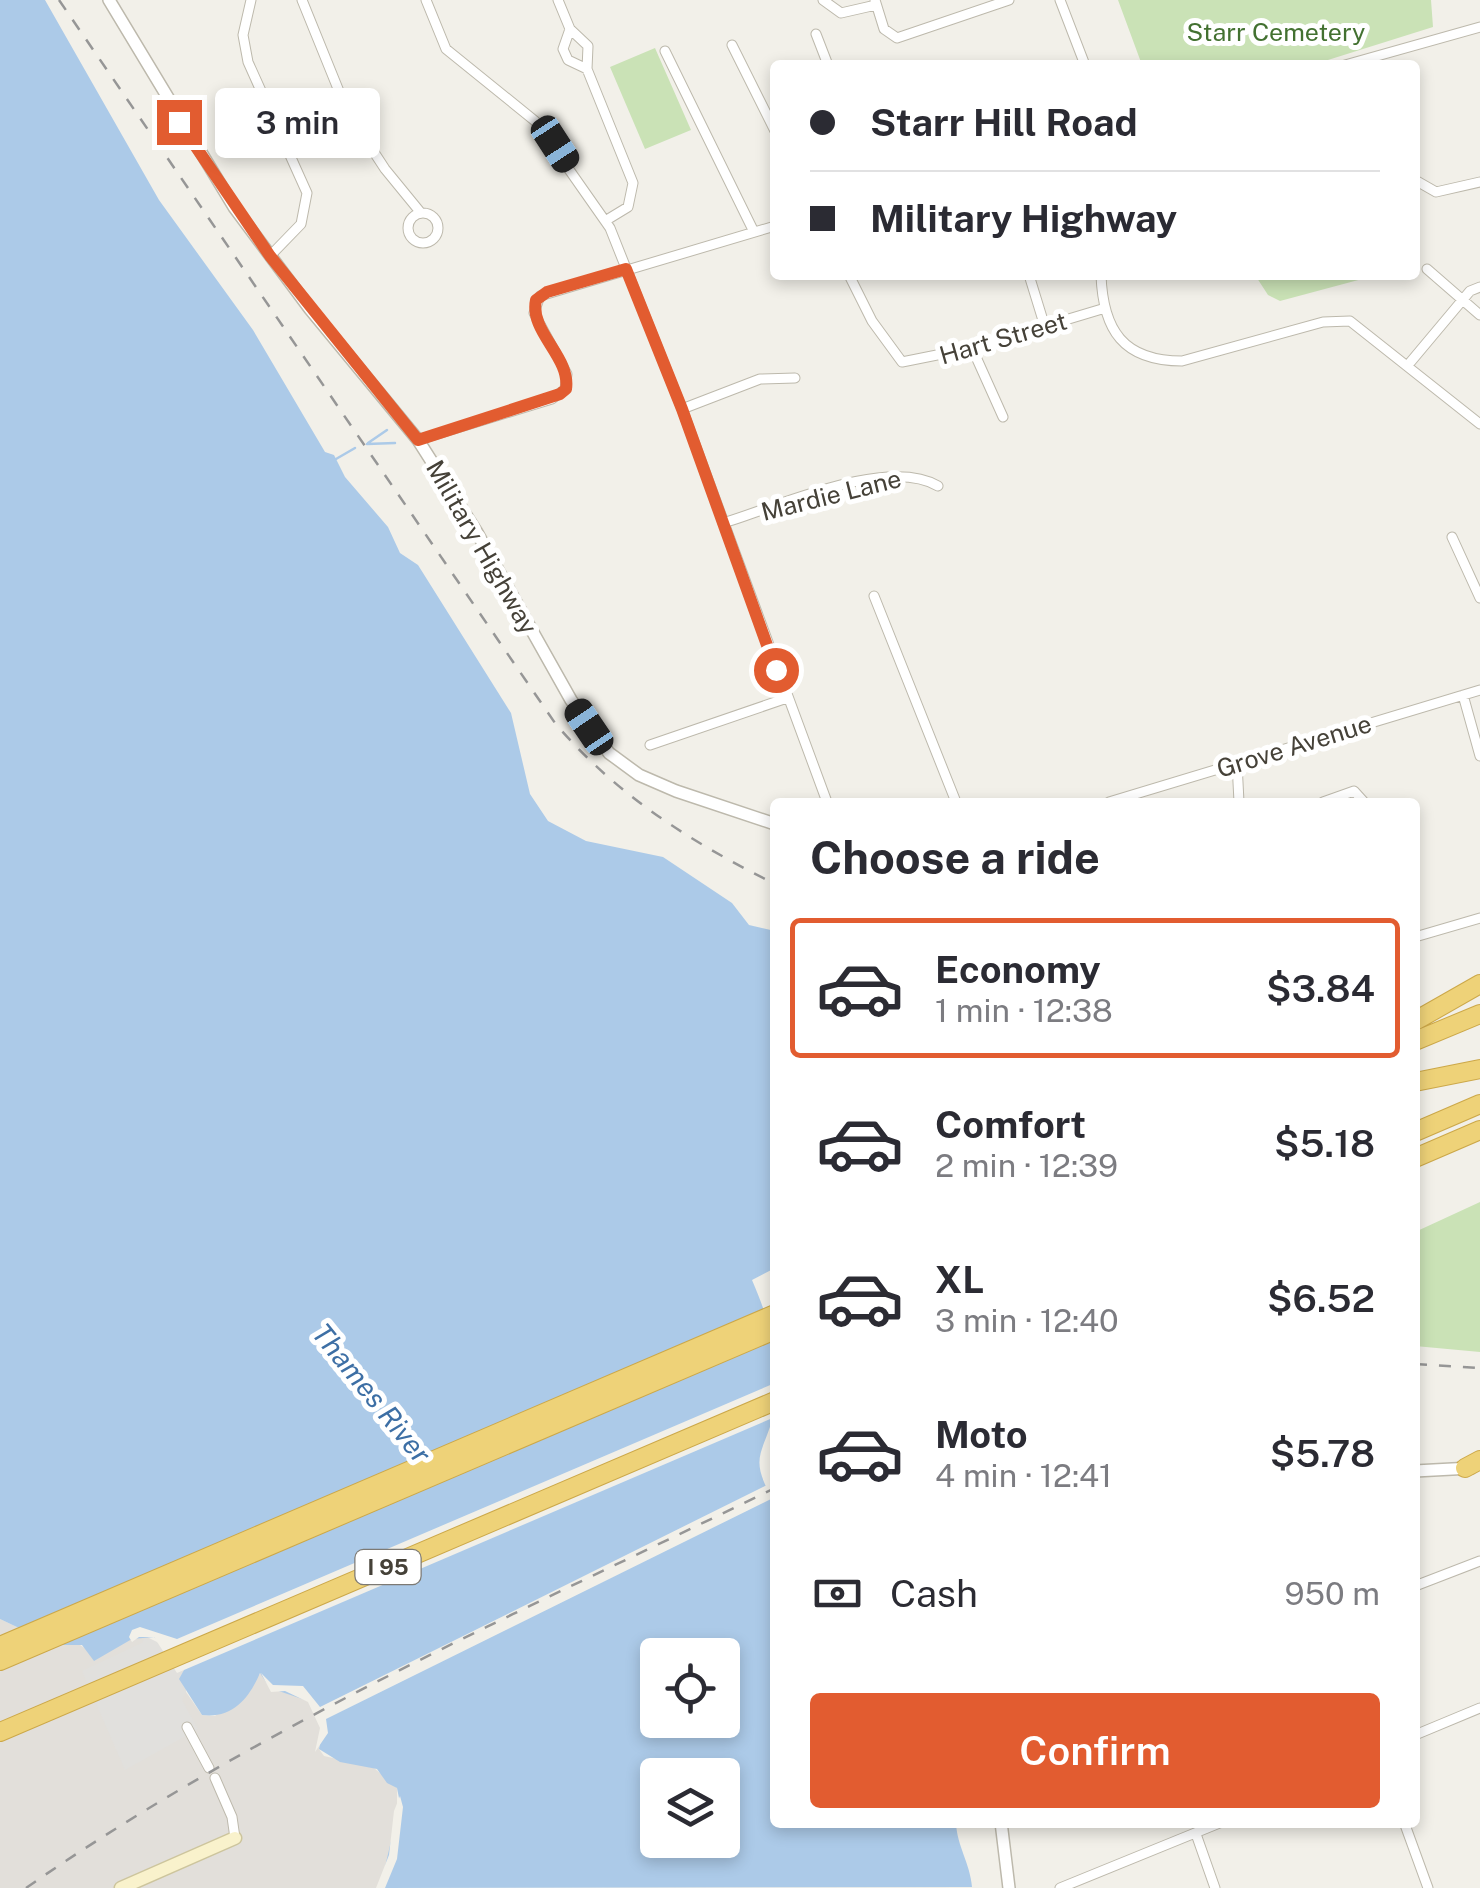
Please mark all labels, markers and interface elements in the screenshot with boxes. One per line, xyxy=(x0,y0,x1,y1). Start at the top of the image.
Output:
park label: Starr Cemetery xyxy=(1187,17,1365,47)
callout: 3 min xyxy=(214,87,379,157)
route end xyxy=(157,100,202,145)
text: Starr Hill Road xyxy=(870,100,1138,145)
text: 3 min xyxy=(256,104,339,141)
car xyxy=(526,111,584,177)
text: Military Highway xyxy=(870,196,1177,241)
street label: Hart Street xyxy=(936,306,1070,370)
street label: Military Highway xyxy=(420,455,544,639)
street label: Mardie Lane xyxy=(758,463,904,527)
route start xyxy=(754,648,799,693)
car xyxy=(560,694,618,760)
street label: Grove Avenue xyxy=(1213,708,1375,784)
text: Choose a ride xyxy=(810,831,1100,884)
icon: car xyxy=(815,943,905,1033)
text: Economy xyxy=(935,947,1101,992)
text: $3.84 xyxy=(1266,966,1375,1011)
text: 1 min · 12:38 xyxy=(935,992,1113,1029)
icon: car xyxy=(815,1098,905,1188)
text: Comfort xyxy=(935,1102,1086,1147)
text: $5.18 xyxy=(1274,1121,1375,1166)
text: 2 min · 12:39 xyxy=(935,1147,1118,1184)
icon: car xyxy=(815,1253,905,1343)
text: XL xyxy=(935,1257,984,1302)
text: $6.52 xyxy=(1267,1276,1375,1321)
text: 3 min · 12:40 xyxy=(935,1302,1119,1339)
water label: Thames River xyxy=(306,1317,438,1469)
icon: car xyxy=(815,1408,905,1498)
text: Moto xyxy=(935,1412,1028,1457)
text: $5.78 xyxy=(1270,1431,1375,1476)
text: 4 min · 12:41 xyxy=(935,1457,1112,1494)
road number: I 95 xyxy=(356,1550,420,1584)
icon: cash xyxy=(810,1566,865,1621)
text: Cash xyxy=(890,1571,978,1616)
text: 950 m xyxy=(1284,1575,1380,1612)
map controls xyxy=(640,1638,740,1858)
button: locate xyxy=(640,1638,740,1738)
button: Confirm xyxy=(810,1693,1380,1808)
button: layers xyxy=(640,1758,740,1858)

